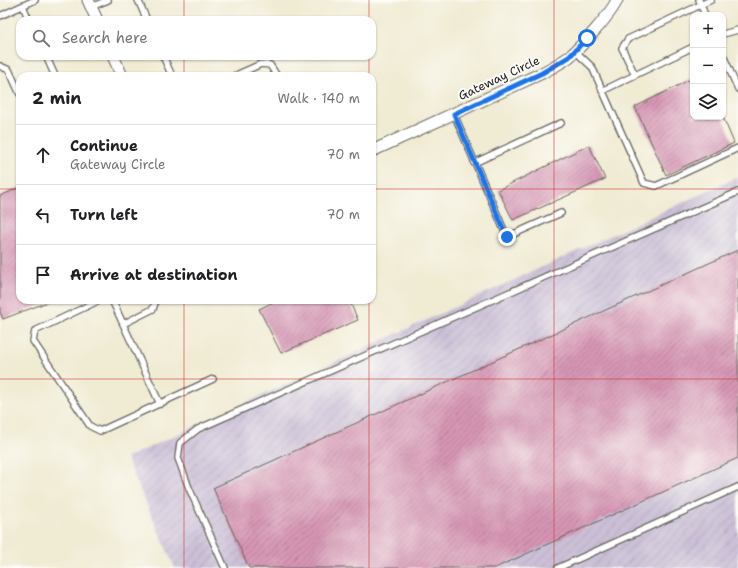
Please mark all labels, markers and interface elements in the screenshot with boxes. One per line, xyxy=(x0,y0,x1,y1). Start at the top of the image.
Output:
map controls xyxy=(690,12,726,120)
button: + xyxy=(690,12,726,48)
search box xyxy=(16,16,376,60)
icon: search xyxy=(30,27,52,49)
text: Search here xyxy=(62,28,148,48)
route start xyxy=(578,29,596,47)
button: − xyxy=(690,48,726,84)
street label: Gateway Circle xyxy=(456,52,542,104)
button: layers xyxy=(690,84,726,120)
text: 2 min xyxy=(32,87,82,109)
text: Walk · 140 m xyxy=(277,90,360,107)
text: Continue xyxy=(70,136,138,156)
icon: ahead xyxy=(32,144,54,166)
text: 70 m xyxy=(326,146,360,163)
text: Gateway Circle xyxy=(70,156,165,173)
icon: left xyxy=(32,204,54,226)
text: Turn left xyxy=(70,205,138,225)
text: 70 m xyxy=(326,206,360,223)
route end xyxy=(498,228,516,246)
icon: arrive xyxy=(32,264,54,286)
text: Arrive at destination xyxy=(70,265,238,285)

